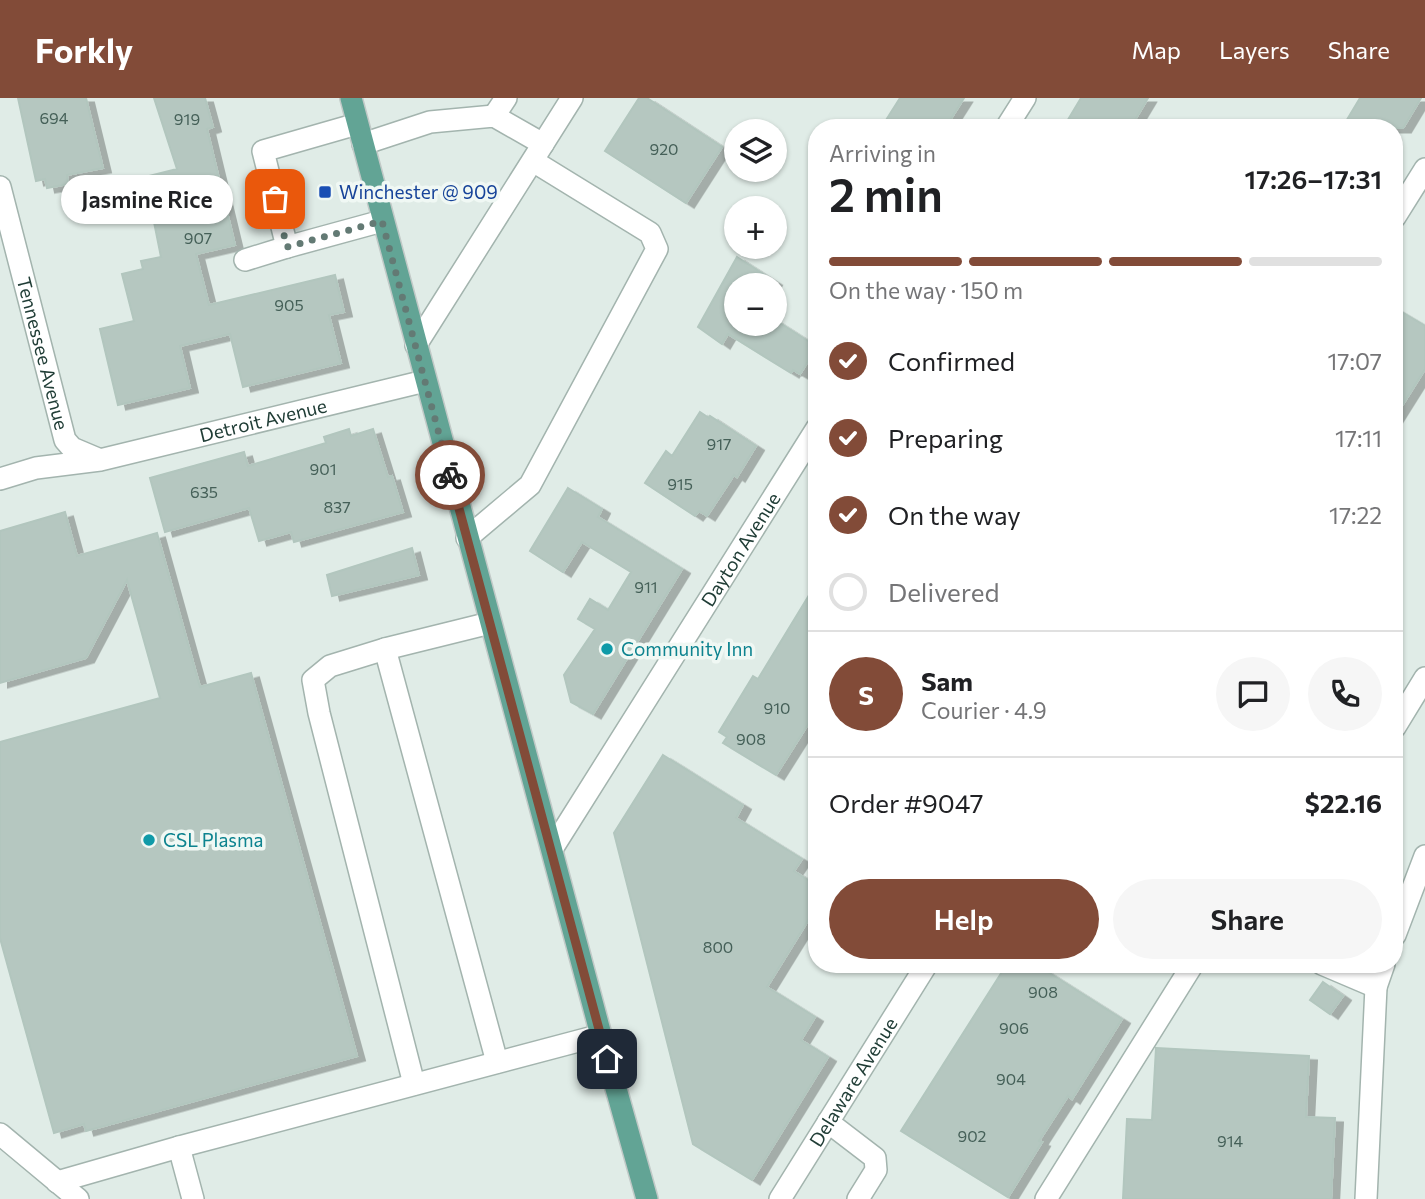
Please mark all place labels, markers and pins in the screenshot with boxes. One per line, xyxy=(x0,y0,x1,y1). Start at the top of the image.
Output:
pin xyxy=(245,169,305,229)
callout: Jasmine Rice xyxy=(61,174,233,224)
place label: Winchester @ 909 xyxy=(339,180,498,203)
marker: Winchester @ 909 xyxy=(317,184,333,200)
place label: Community Inn xyxy=(621,637,753,660)
marker: Community Inn xyxy=(599,641,615,657)
place label: CSL Plasma xyxy=(163,828,264,851)
marker: CSL Plasma xyxy=(141,832,157,848)
pin xyxy=(577,1029,637,1089)

